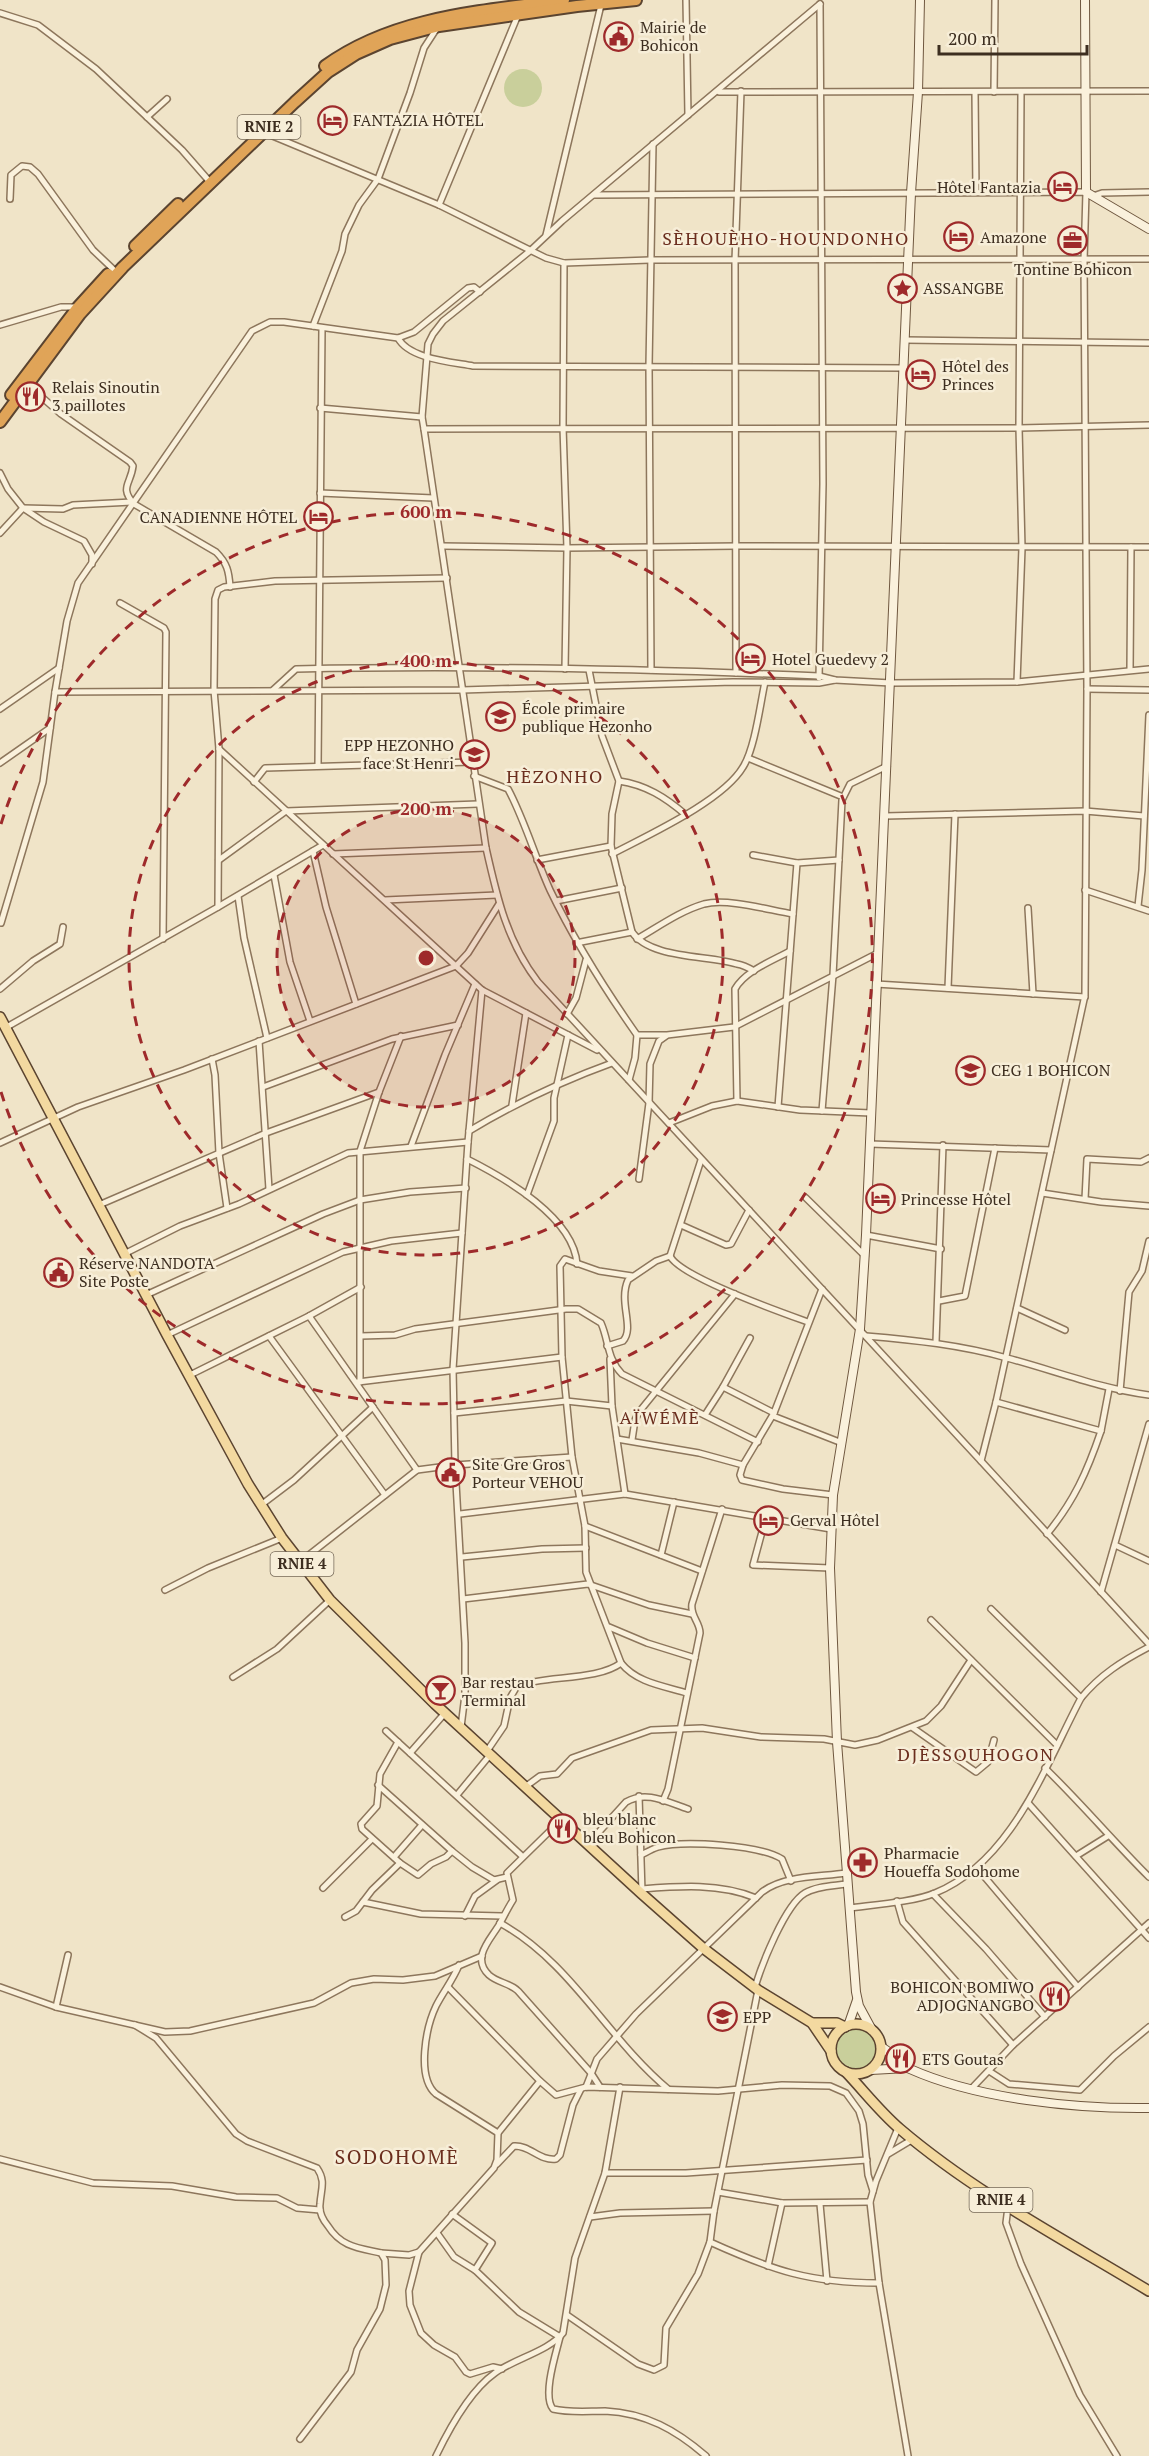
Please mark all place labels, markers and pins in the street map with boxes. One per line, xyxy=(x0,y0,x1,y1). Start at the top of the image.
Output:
place label: Mairie de Bohicon xyxy=(640,16,707,56)
public building icon: Mairie de Bohicon xyxy=(603,20,635,52)
hotel icon: FANTAZIA HÔTEL xyxy=(316,104,348,136)
place label: FANTAZIA HÔTEL xyxy=(353,109,484,131)
hotel icon: Hôtel Fantazia xyxy=(1046,171,1078,203)
place label: Hôtel Fantazia xyxy=(937,176,1041,198)
hotel icon: Amazone xyxy=(943,221,975,253)
office icon: Tontine Bohicon xyxy=(1057,225,1089,257)
place label: Amazone xyxy=(980,226,1047,248)
place label: Tontine Bohicon xyxy=(1014,258,1132,280)
place icon: ASSANGBE xyxy=(886,272,918,304)
place label: ASSANGBE xyxy=(923,277,1004,299)
place label: Hôtel des Princes xyxy=(942,355,1009,395)
hotel icon: Hôtel des Princes xyxy=(905,359,937,391)
place label: Relais Sinoutin 3 paillotes xyxy=(52,376,160,416)
restaurant icon: Relais Sinoutin 3 paillotes xyxy=(15,380,47,412)
hotel icon: CANADIENNE HÔTEL xyxy=(302,501,334,533)
place label: CANADIENNE HÔTEL xyxy=(140,506,297,528)
hotel icon: Hotel Guedevy 2 xyxy=(735,643,767,675)
place label: Hotel Guedevy 2 xyxy=(772,648,889,670)
place label: École primaire publique Hezonho xyxy=(522,697,652,737)
school or university icon: École primaire publique Hezonho xyxy=(485,701,517,733)
place label: EPP HEZONHO face St Henri xyxy=(344,734,454,774)
school or university icon: EPP HEZONHO face St Henri xyxy=(459,738,491,770)
centre of rings xyxy=(416,948,436,968)
school or university icon: CEG 1 BOHICON xyxy=(954,1054,986,1086)
place label: CEG 1 BOHICON xyxy=(991,1059,1111,1081)
hotel icon: Princesse Hôtel xyxy=(864,1183,896,1215)
place label: Princesse Hôtel xyxy=(901,1188,1011,1210)
place label: Réserve NANDOTA Site Poste xyxy=(79,1252,215,1292)
public building icon: Réserve NANDOTA Site Poste xyxy=(42,1256,74,1288)
place label: Site Gre Gros Porteur VEHOU xyxy=(472,1453,584,1493)
public building icon: Site Gre Gros Porteur VEHOU xyxy=(435,1457,467,1489)
hotel icon: Gerval Hôtel xyxy=(753,1504,785,1536)
place label: Gerval Hôtel xyxy=(790,1509,880,1531)
place label: Bar restau Terminal xyxy=(462,1671,534,1711)
bar icon: Bar restau Terminal xyxy=(425,1675,457,1707)
place label: bleu blanc bleu Bohicon xyxy=(583,1808,677,1848)
restaurant icon: bleu blanc bleu Bohicon xyxy=(546,1812,578,1844)
place label: Pharmacie Houeffa Sodohome xyxy=(884,1842,1020,1882)
pharmacy icon: Pharmacie Houeffa Sodohome xyxy=(847,1846,879,1878)
place label: BOHICON BOMIWO ADJOGNANGBO xyxy=(890,1976,1034,2016)
restaurant icon: BOHICON BOMIWO ADJOGNANGBO xyxy=(1039,1980,1071,2012)
school or university icon: EPP xyxy=(706,2001,738,2033)
place label: EPP xyxy=(743,2006,771,2028)
restaurant icon: ETS Goutas xyxy=(885,2043,917,2075)
place label: ETS Goutas xyxy=(922,2048,1004,2070)

